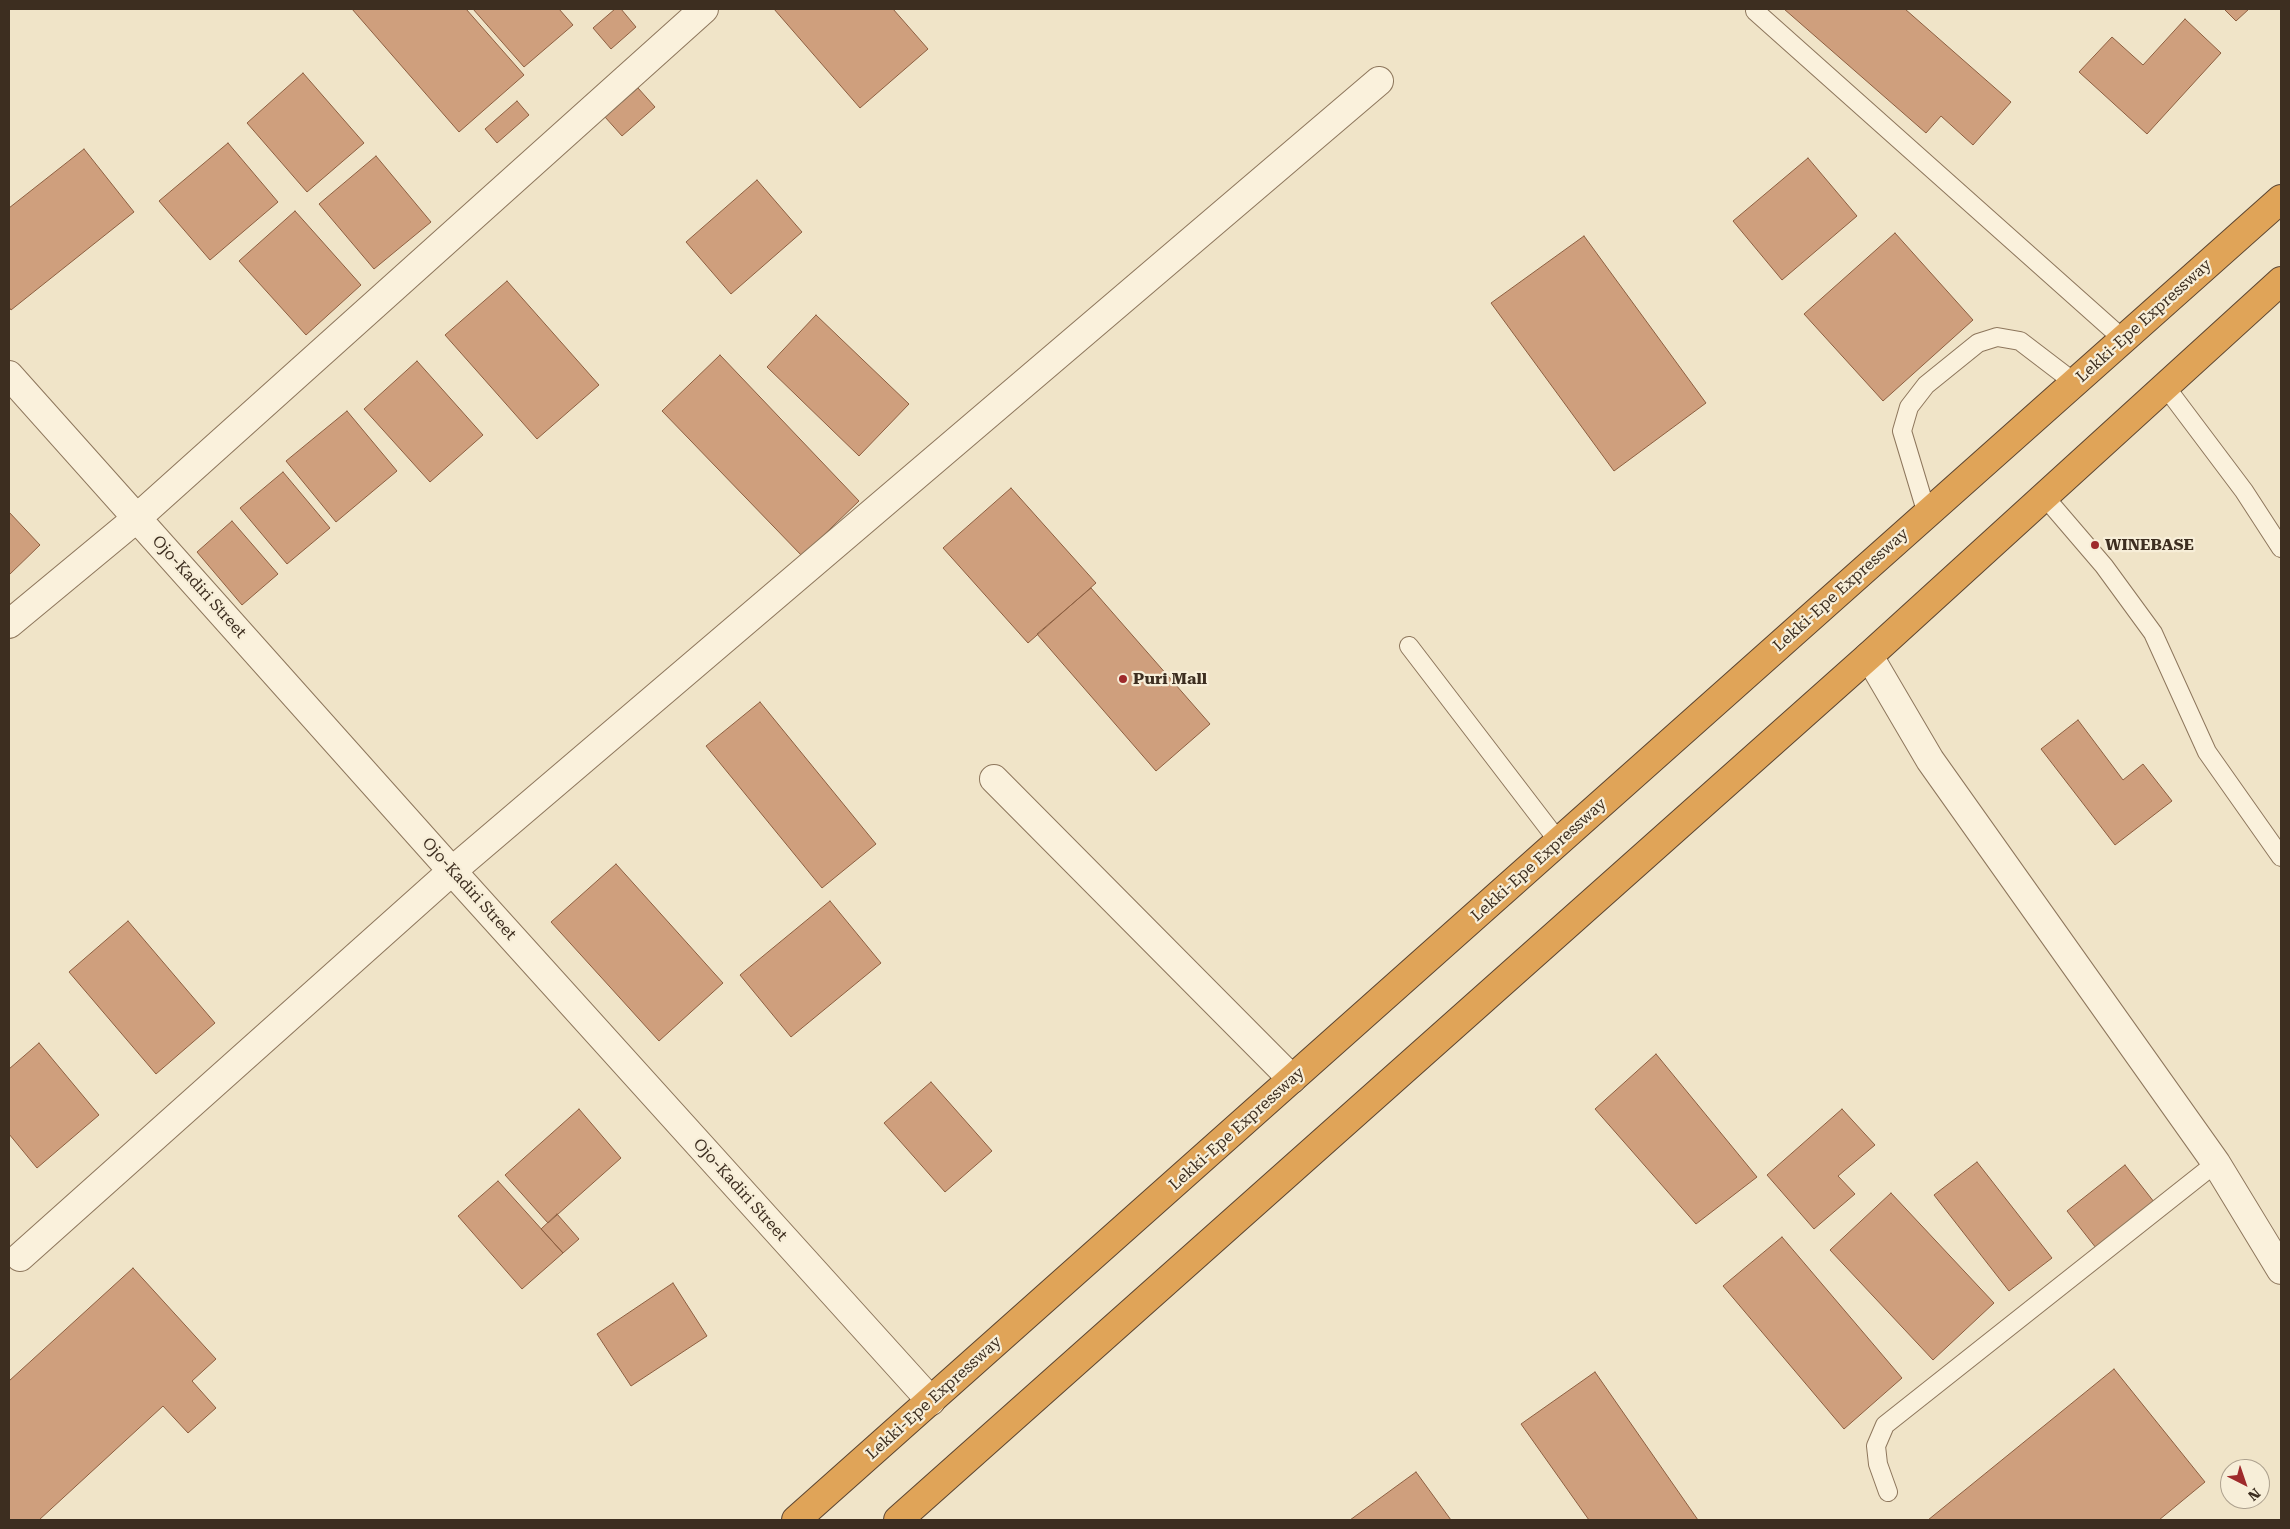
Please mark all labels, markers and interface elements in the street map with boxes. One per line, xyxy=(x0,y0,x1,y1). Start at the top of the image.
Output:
street label: Lekki-Epe Expressway xyxy=(2073,255,2215,387)
street label: Lekki-Epe Expressway xyxy=(1770,524,1912,656)
street label: Ojo-Kadiri Street xyxy=(148,532,250,642)
place label: WINEBASE xyxy=(2105,535,2194,555)
marker: WINEBASE xyxy=(2089,539,2101,551)
place label: Puri Mall xyxy=(1133,669,1207,689)
marker: Puri Mall xyxy=(1117,673,1129,685)
street label: Lekki-Epe Expressway xyxy=(1468,794,1610,926)
street label: Ojo-Kadiri Street xyxy=(418,834,520,944)
street label: Lekki-Epe Expressway xyxy=(1166,1063,1308,1195)
street label: Ojo-Kadiri Street xyxy=(689,1135,791,1245)
street label: Lekki-Epe Expressway xyxy=(863,1332,1005,1464)
north arrow xyxy=(2220,1459,2270,1509)
text: N xyxy=(2245,1485,2264,1504)

